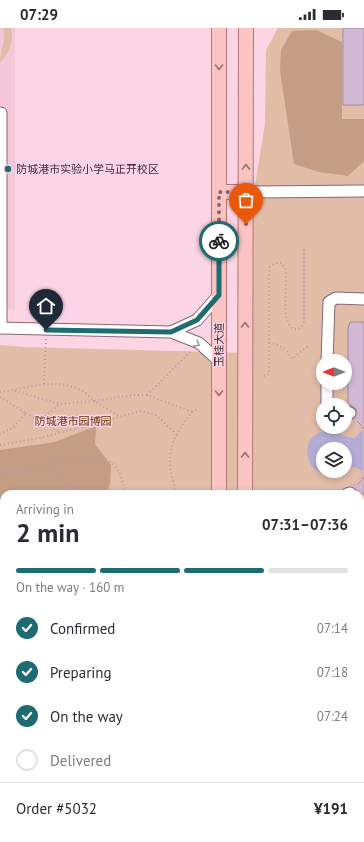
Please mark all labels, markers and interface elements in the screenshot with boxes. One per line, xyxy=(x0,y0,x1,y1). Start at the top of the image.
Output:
text: 07:29 xyxy=(20,5,58,24)
one-way arrow xyxy=(215,64,223,70)
place label: 防城港市实验小学马正开校区 xyxy=(16,162,159,176)
marker: 防城港市实验小学马正开校区 xyxy=(3,164,13,174)
one-way arrow xyxy=(242,164,250,170)
pin xyxy=(229,183,263,224)
icon: bag xyxy=(235,189,257,211)
courier xyxy=(199,221,239,261)
icon: bike xyxy=(208,230,230,252)
pin xyxy=(29,289,63,330)
icon: home xyxy=(35,295,57,317)
one-way arrow xyxy=(241,322,249,328)
street label: 玉桂大道 xyxy=(212,323,226,367)
one-way arrow xyxy=(193,339,200,346)
north arrow xyxy=(316,354,352,390)
map controls xyxy=(316,354,352,478)
one-way arrow xyxy=(215,390,223,396)
button: locate xyxy=(316,398,352,434)
park label: 防城港市园博园 xyxy=(35,414,112,428)
button: layers xyxy=(316,442,352,478)
one-way arrow xyxy=(241,452,249,458)
text: Arriving in xyxy=(16,501,74,518)
text: 07:31–07:36 xyxy=(262,515,348,534)
text: 2 min xyxy=(16,516,79,549)
text: On the way · 160 m xyxy=(16,579,124,596)
icon: check xyxy=(16,617,38,639)
text: Confirmed xyxy=(50,619,115,638)
text: 07:14 xyxy=(317,620,348,637)
icon: check xyxy=(16,661,38,683)
text: Preparing xyxy=(50,663,112,682)
text: 07:18 xyxy=(317,664,348,681)
icon: check xyxy=(16,705,38,727)
text: On the way xyxy=(50,707,123,726)
text: 07:24 xyxy=(317,708,348,725)
text: Delivered xyxy=(50,751,111,770)
text: Order #5032 xyxy=(16,799,97,818)
text: ¥191 xyxy=(314,799,348,818)

